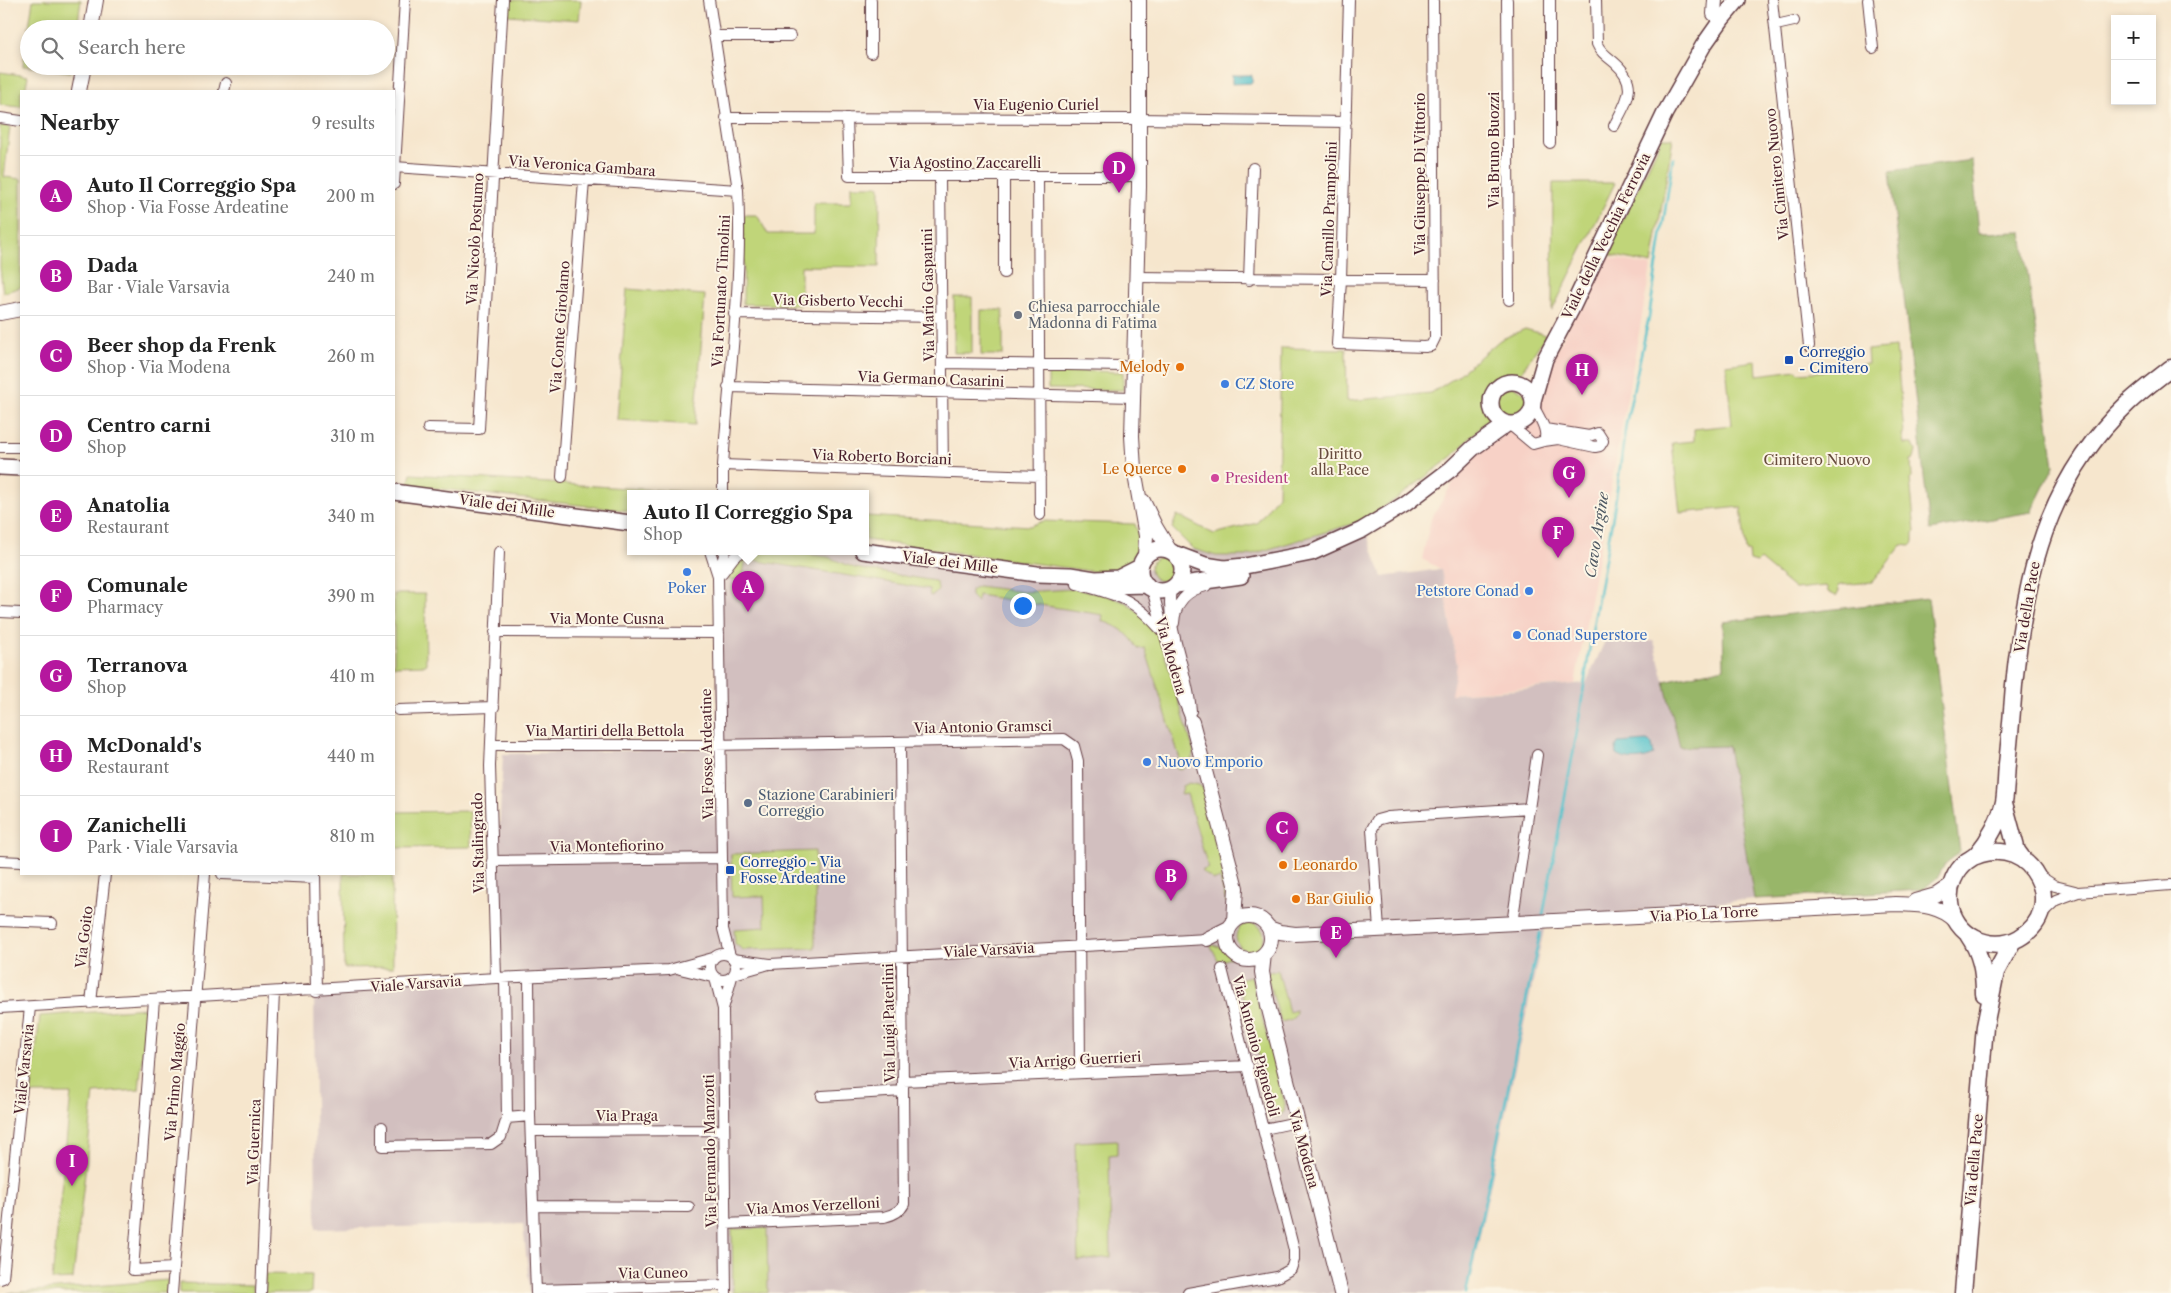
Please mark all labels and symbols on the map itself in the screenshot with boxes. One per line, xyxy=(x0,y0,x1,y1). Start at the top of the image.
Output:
street label: Via Bruno Buozzi xyxy=(1485,92,1503,209)
street label: Via Giuseppe Di Vittorio xyxy=(1411,93,1429,256)
street label: Via Eugenio Curiel xyxy=(972,96,1099,114)
street label: Via Cimitero Nuovo xyxy=(1761,107,1793,242)
street label: Via Camillo Prampolini xyxy=(1317,141,1341,298)
street label: Viale della Vecchia Ferrovia xyxy=(1557,149,1655,323)
street label: Via Veronica Gambara xyxy=(507,152,657,180)
pin: D xyxy=(1103,152,1135,193)
street label: Via Agostino Zaccarelli xyxy=(888,154,1041,172)
street label: Via Nicolò Postumo xyxy=(463,173,487,306)
street label: Via Fortunato Timolini xyxy=(708,214,734,369)
street label: Via Mario Gasparini xyxy=(918,228,938,363)
street label: Via Conte Girolamo xyxy=(546,260,574,395)
street label: Via Gisberto Vecchi xyxy=(772,291,903,311)
place label: Chiesa parrocchiale Madonna di Fatima xyxy=(1028,298,1160,332)
marker: Chiesa parrocchiale Madonna di Fatima xyxy=(1012,309,1024,321)
place label: Correggio - Cimitero xyxy=(1799,343,1869,377)
pin: H xyxy=(1566,354,1598,395)
marker: Correggio - Cimitero xyxy=(1783,354,1795,366)
place label: Melody xyxy=(1119,358,1170,376)
marker: Melody xyxy=(1174,361,1186,373)
street label: Via Germano Casarini xyxy=(856,367,1005,391)
place label: CZ Store xyxy=(1235,375,1295,393)
marker: CZ Store xyxy=(1219,378,1231,390)
park label: Diritto alla Pace xyxy=(1311,445,1369,479)
street label: Via Roberto Borciani xyxy=(811,446,952,468)
park label: Cimitero Nuovo xyxy=(1763,451,1871,469)
pin: G xyxy=(1553,457,1585,498)
place label: Le Querce xyxy=(1102,460,1172,478)
marker: Le Querce xyxy=(1176,463,1188,475)
place label: President xyxy=(1225,469,1288,487)
marker: President xyxy=(1209,472,1221,484)
street label: Viale dei Mille xyxy=(457,490,556,522)
water label: Cavo Argine xyxy=(1580,490,1613,579)
pin: F xyxy=(1542,517,1574,558)
street label: Viale dei Mille xyxy=(900,547,999,577)
street label: Via della Pace xyxy=(2010,560,2044,655)
marker: Poker xyxy=(681,566,693,578)
pin: A xyxy=(732,571,764,612)
place label: Poker xyxy=(668,579,706,597)
place label: Petstore Conad xyxy=(1416,582,1519,600)
marker: Petstore Conad xyxy=(1523,585,1535,597)
your location xyxy=(1010,593,1036,619)
street label: Via Monte Cusna xyxy=(549,610,665,628)
street label: Via Modena xyxy=(1151,614,1191,698)
place label: Conad Superstore xyxy=(1527,626,1647,644)
marker: Conad Superstore xyxy=(1511,629,1523,641)
street label: Via Fosse Ardeatine xyxy=(697,688,717,821)
street label: Via Antonio Gramsci xyxy=(913,717,1052,737)
street label: Via Martiri della Bettola xyxy=(525,722,685,740)
place label: Nuovo Emporio xyxy=(1157,753,1263,771)
marker: Nuovo Emporio xyxy=(1141,756,1153,768)
place label: Stazione Carabinieri Correggio xyxy=(758,786,894,820)
street label: Via Stalingrado xyxy=(468,792,488,895)
marker: Stazione Carabinieri Correggio xyxy=(742,797,754,809)
pin: C xyxy=(1266,812,1298,853)
street label: Via Montefiorino xyxy=(549,836,664,856)
place label: Correggio - Via Fosse Ardeatine xyxy=(740,853,846,887)
place label: Leonardo xyxy=(1293,856,1358,874)
marker: Leonardo xyxy=(1277,859,1289,871)
pin: B xyxy=(1155,860,1187,901)
marker: Correggio - Via Fosse Ardeatine xyxy=(724,864,736,876)
place label: Bar Giulio xyxy=(1306,890,1374,908)
marker: Bar Giulio xyxy=(1290,893,1302,905)
street label: Via Pio La Torre xyxy=(1649,902,1759,926)
street label: Via Goito xyxy=(71,905,97,970)
pin: E xyxy=(1320,917,1352,958)
street label: Viale Varsavia xyxy=(942,939,1036,961)
street label: Via Luigi Paterlini xyxy=(879,963,899,1084)
street label: Viale Varsavia xyxy=(369,972,463,996)
street label: Via Antonio Pignedoli xyxy=(1228,972,1284,1119)
street label: Viale Varsavia xyxy=(10,1022,38,1116)
street label: Via Primo Maggio xyxy=(161,1022,189,1143)
street label: Via Arrigo Guerrieri xyxy=(1007,1048,1142,1073)
street label: Via Fernando Manzotti xyxy=(700,1074,720,1229)
street label: Via Guernica xyxy=(243,1098,265,1187)
street label: Via Praga xyxy=(595,1107,659,1125)
street label: Via Modena xyxy=(1285,1107,1323,1191)
street label: Via della Pace xyxy=(1961,1113,1987,1208)
pin: I xyxy=(56,1145,88,1186)
street label: Via Amos Verzelloni xyxy=(745,1194,880,1219)
street label: Via Cuneo xyxy=(617,1263,688,1283)

